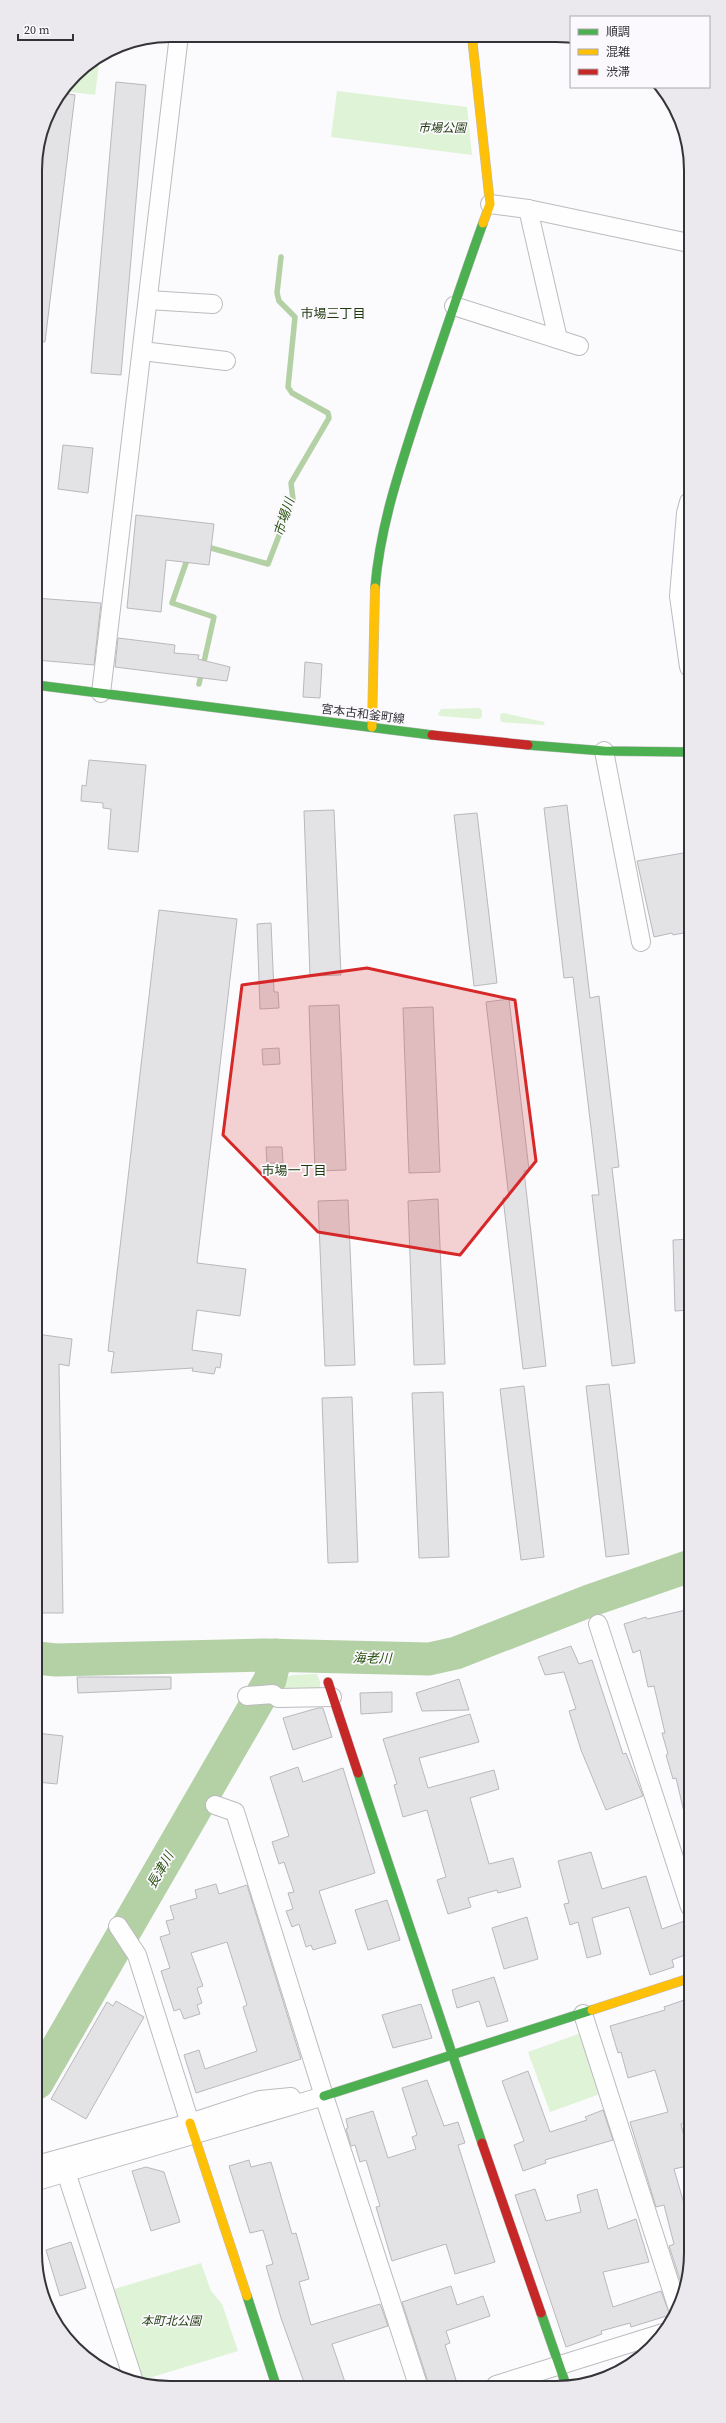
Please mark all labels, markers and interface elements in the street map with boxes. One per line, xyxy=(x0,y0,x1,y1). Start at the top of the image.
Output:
scale bar xyxy=(18,16,73,42)
legend xyxy=(570,16,710,88)
text: 20 m xyxy=(24,22,50,38)
text: 順調 xyxy=(606,24,630,40)
text: 混雑 xyxy=(606,44,630,60)
text: 渋滞 xyxy=(606,64,630,80)
park label: 市場公園 xyxy=(418,120,468,136)
district label: 市場三丁目 xyxy=(300,305,366,322)
water label: 市場川 xyxy=(270,494,299,538)
street label: 宮本古和釜町線 xyxy=(320,701,406,727)
district label: 市場一丁目 xyxy=(261,1162,327,1179)
water label: 海老川 xyxy=(352,1649,394,1667)
water label: 長津川 xyxy=(143,1847,178,1891)
park label: 本町北公園 xyxy=(141,2313,203,2329)

